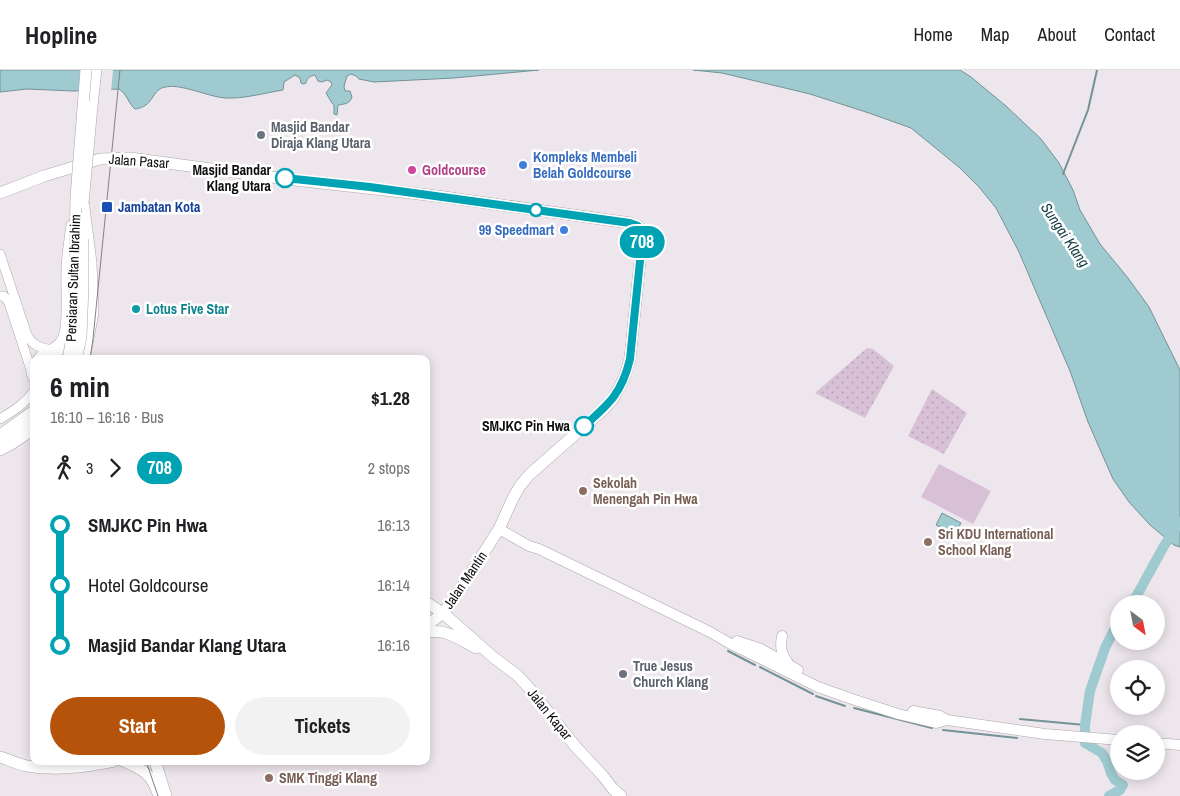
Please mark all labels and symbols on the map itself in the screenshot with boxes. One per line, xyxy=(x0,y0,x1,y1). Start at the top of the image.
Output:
place label: Masjid Bandar Diraja Klang Utara xyxy=(271,118,371,152)
marker: Masjid Bandar Diraja Klang Utara xyxy=(255,129,267,141)
place label: Kompleks Membeli Belah Goldcourse xyxy=(533,148,637,182)
street label: Jalan Pasar xyxy=(108,150,170,172)
marker: Kompleks Membeli Belah Goldcourse xyxy=(517,159,529,171)
place label: Masjid Bandar Klang Utara xyxy=(193,161,272,195)
place label: Goldcourse xyxy=(422,161,486,179)
marker: Goldcourse xyxy=(406,164,418,176)
marker: Masjid Bandar Klang Utara xyxy=(275,168,295,188)
place label: Jambatan Kota xyxy=(118,198,201,216)
water label: Sungai Klang xyxy=(1036,198,1095,271)
marker: Jambatan Kota xyxy=(100,200,114,214)
unlabelled marker xyxy=(529,203,543,217)
street label: Persiaran Sultan Ibrahim xyxy=(62,214,84,342)
place label: 99 Speedmart xyxy=(479,221,554,239)
marker: 99 Speedmart xyxy=(558,224,570,236)
line badge: 708 xyxy=(613,226,671,258)
place label: Lotus Five Star xyxy=(146,300,229,318)
marker: Lotus Five Star xyxy=(130,303,142,315)
marker: SMJKC Pin Hwa xyxy=(574,416,594,436)
place label: SMJKC Pin Hwa xyxy=(482,417,571,435)
place label: Sekolah Menengah Pin Hwa xyxy=(593,474,698,508)
marker: Sekolah Menengah Pin Hwa xyxy=(577,485,589,497)
place label: Sri KDU International School Klang xyxy=(938,525,1053,559)
marker: Sri KDU International School Klang xyxy=(922,536,934,548)
street label: Jalan Mantin xyxy=(439,548,491,612)
north arrow xyxy=(1110,595,1165,650)
place label: True Jesus Church Klang xyxy=(633,657,708,691)
marker: True Jesus Church Klang xyxy=(617,668,629,680)
street label: Jalan Kapar xyxy=(524,685,576,744)
place label: SMK Tinggi Klang xyxy=(279,769,377,787)
marker: SMK Tinggi Klang xyxy=(263,772,275,784)

